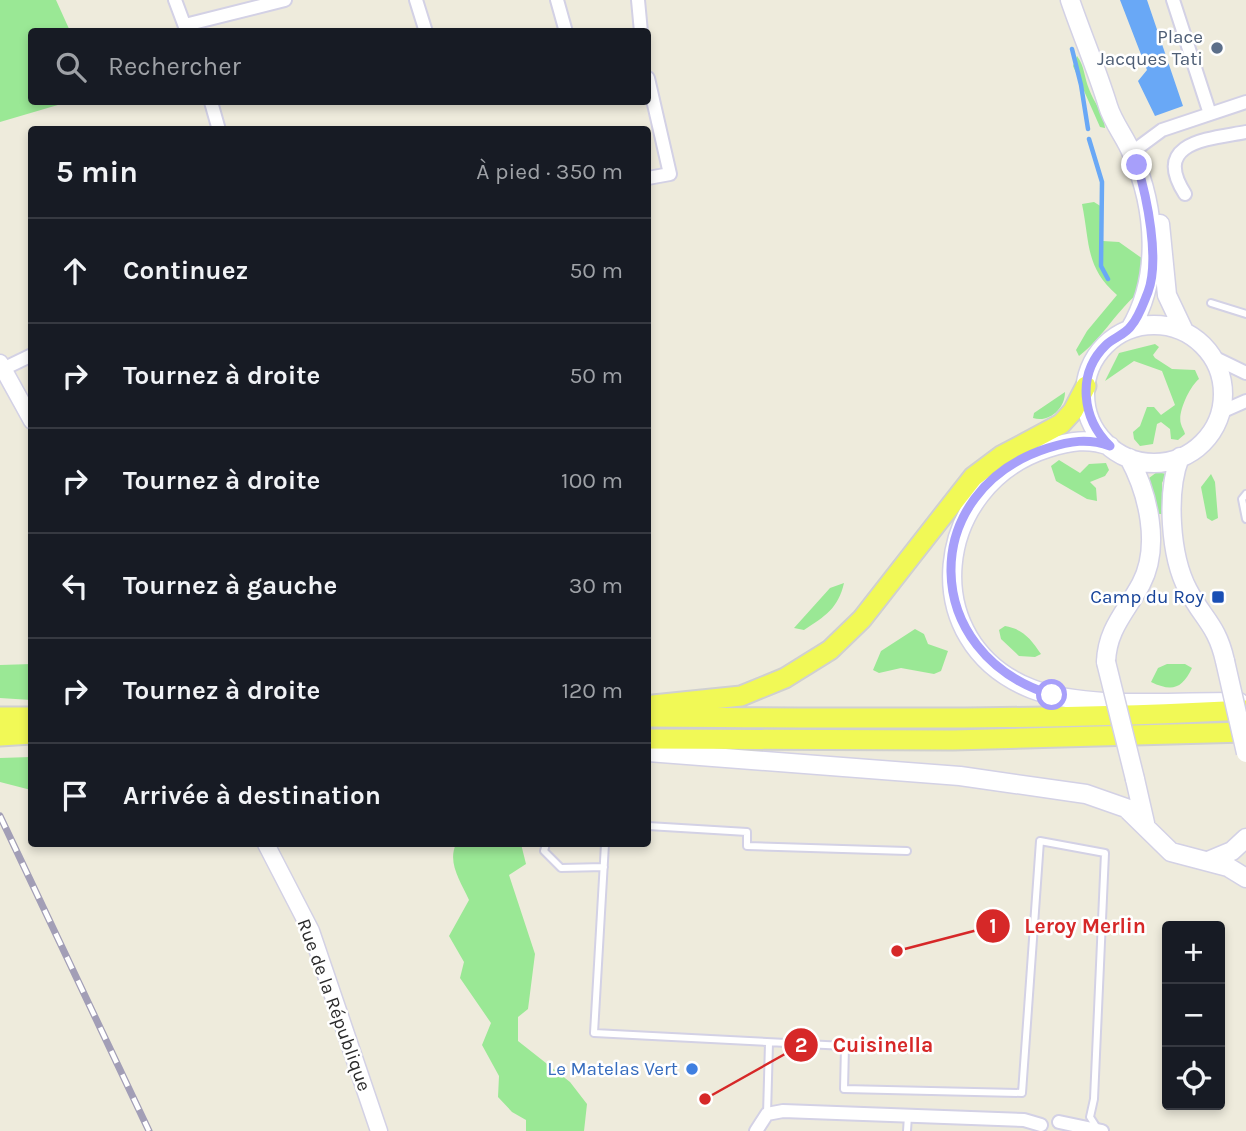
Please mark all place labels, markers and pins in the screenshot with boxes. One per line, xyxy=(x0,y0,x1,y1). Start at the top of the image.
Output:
place label: Place Jacques Tati xyxy=(1097,26,1203,70)
marker: Place Jacques Tati xyxy=(1209,40,1225,56)
place label: Camp du Roy xyxy=(1090,586,1204,608)
marker: Camp du Roy xyxy=(1210,589,1226,605)
callout: Leroy Merlin xyxy=(976,905,1160,947)
callout: Cuisinella xyxy=(784,1024,947,1066)
place label: Le Matelas Vert xyxy=(547,1058,678,1080)
marker: Le Matelas Vert xyxy=(684,1061,700,1077)

